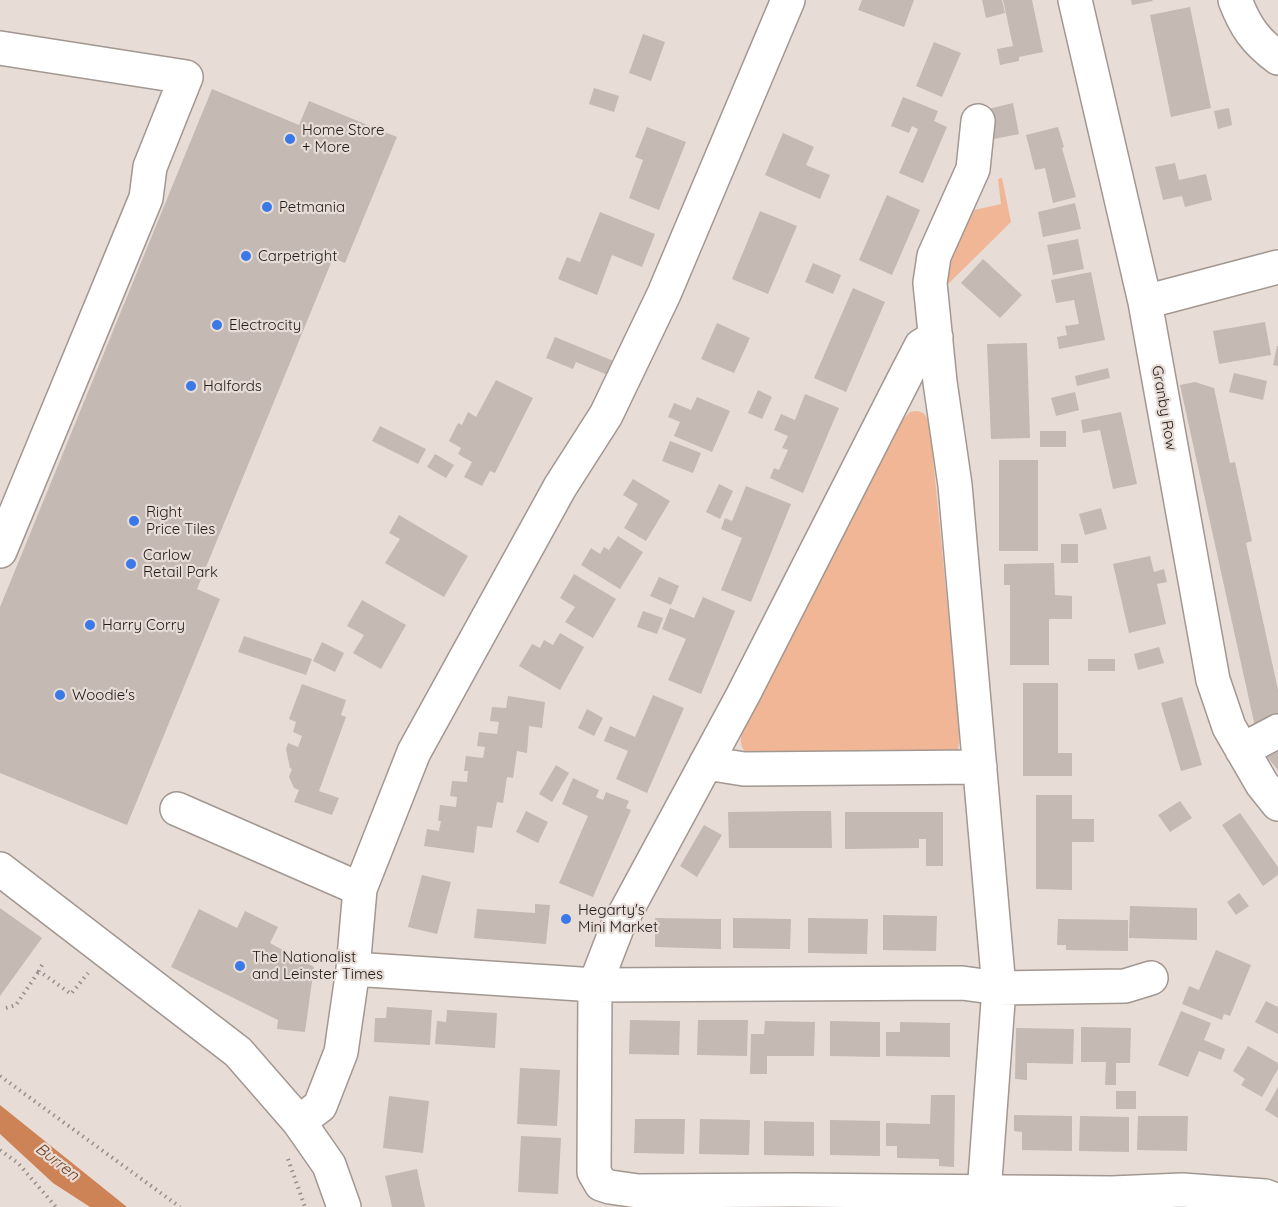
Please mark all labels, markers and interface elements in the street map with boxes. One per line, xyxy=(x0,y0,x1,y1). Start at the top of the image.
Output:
place label: Home Store + More xyxy=(302,121,385,156)
marker: Home Store + More xyxy=(283,132,297,146)
place label: Petmania xyxy=(279,198,345,216)
marker: Petmania xyxy=(260,200,274,214)
place label: Carpetright xyxy=(258,247,337,265)
marker: Carpetright xyxy=(239,249,253,263)
place label: Electrocity xyxy=(229,316,301,334)
marker: Electrocity xyxy=(210,318,224,332)
street label: Granby Row xyxy=(1148,364,1180,452)
place label: Halfords xyxy=(203,377,262,395)
marker: Halfords xyxy=(184,379,198,393)
place label: Right Price Tiles xyxy=(146,503,215,538)
marker: Right Price Tiles xyxy=(127,514,141,528)
place label: Carlow Retail Park xyxy=(143,546,218,581)
marker: Carlow Retail Park xyxy=(124,557,138,571)
place label: Harry Corry xyxy=(102,616,185,634)
marker: Harry Corry xyxy=(83,618,97,632)
place label: Woodie's xyxy=(72,686,135,704)
marker: Woodie's xyxy=(53,688,67,702)
place label: Hegarty's Mini Market xyxy=(578,901,658,936)
marker: Hegarty's Mini Market xyxy=(559,912,573,926)
place label: The Nationalist and Leinster Times xyxy=(252,948,383,983)
marker: The Nationalist and Leinster Times xyxy=(233,959,247,973)
water label: Burren xyxy=(31,1139,83,1185)

